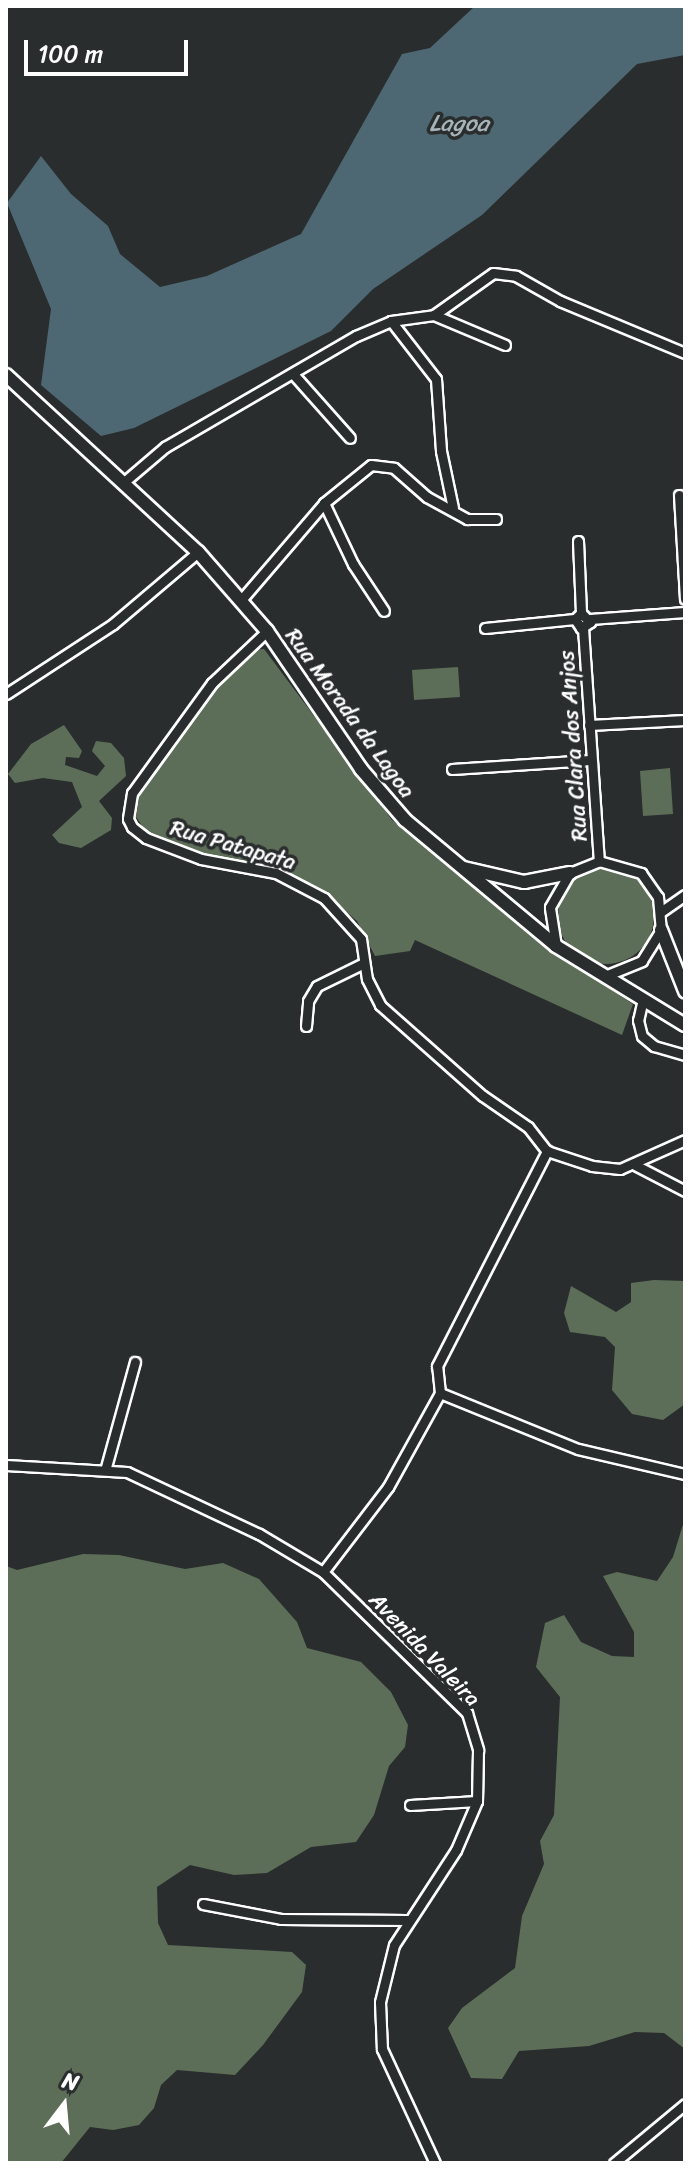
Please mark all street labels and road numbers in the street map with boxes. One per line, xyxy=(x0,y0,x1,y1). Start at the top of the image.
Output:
street label: Rua Morada da Lagoa xyxy=(280,623,420,803)
street label: Rua Clara dos Anjos xyxy=(553,650,593,842)
street label: Rua Patapata xyxy=(167,814,299,876)
street label: Avenida Valeira xyxy=(364,1586,486,1712)

